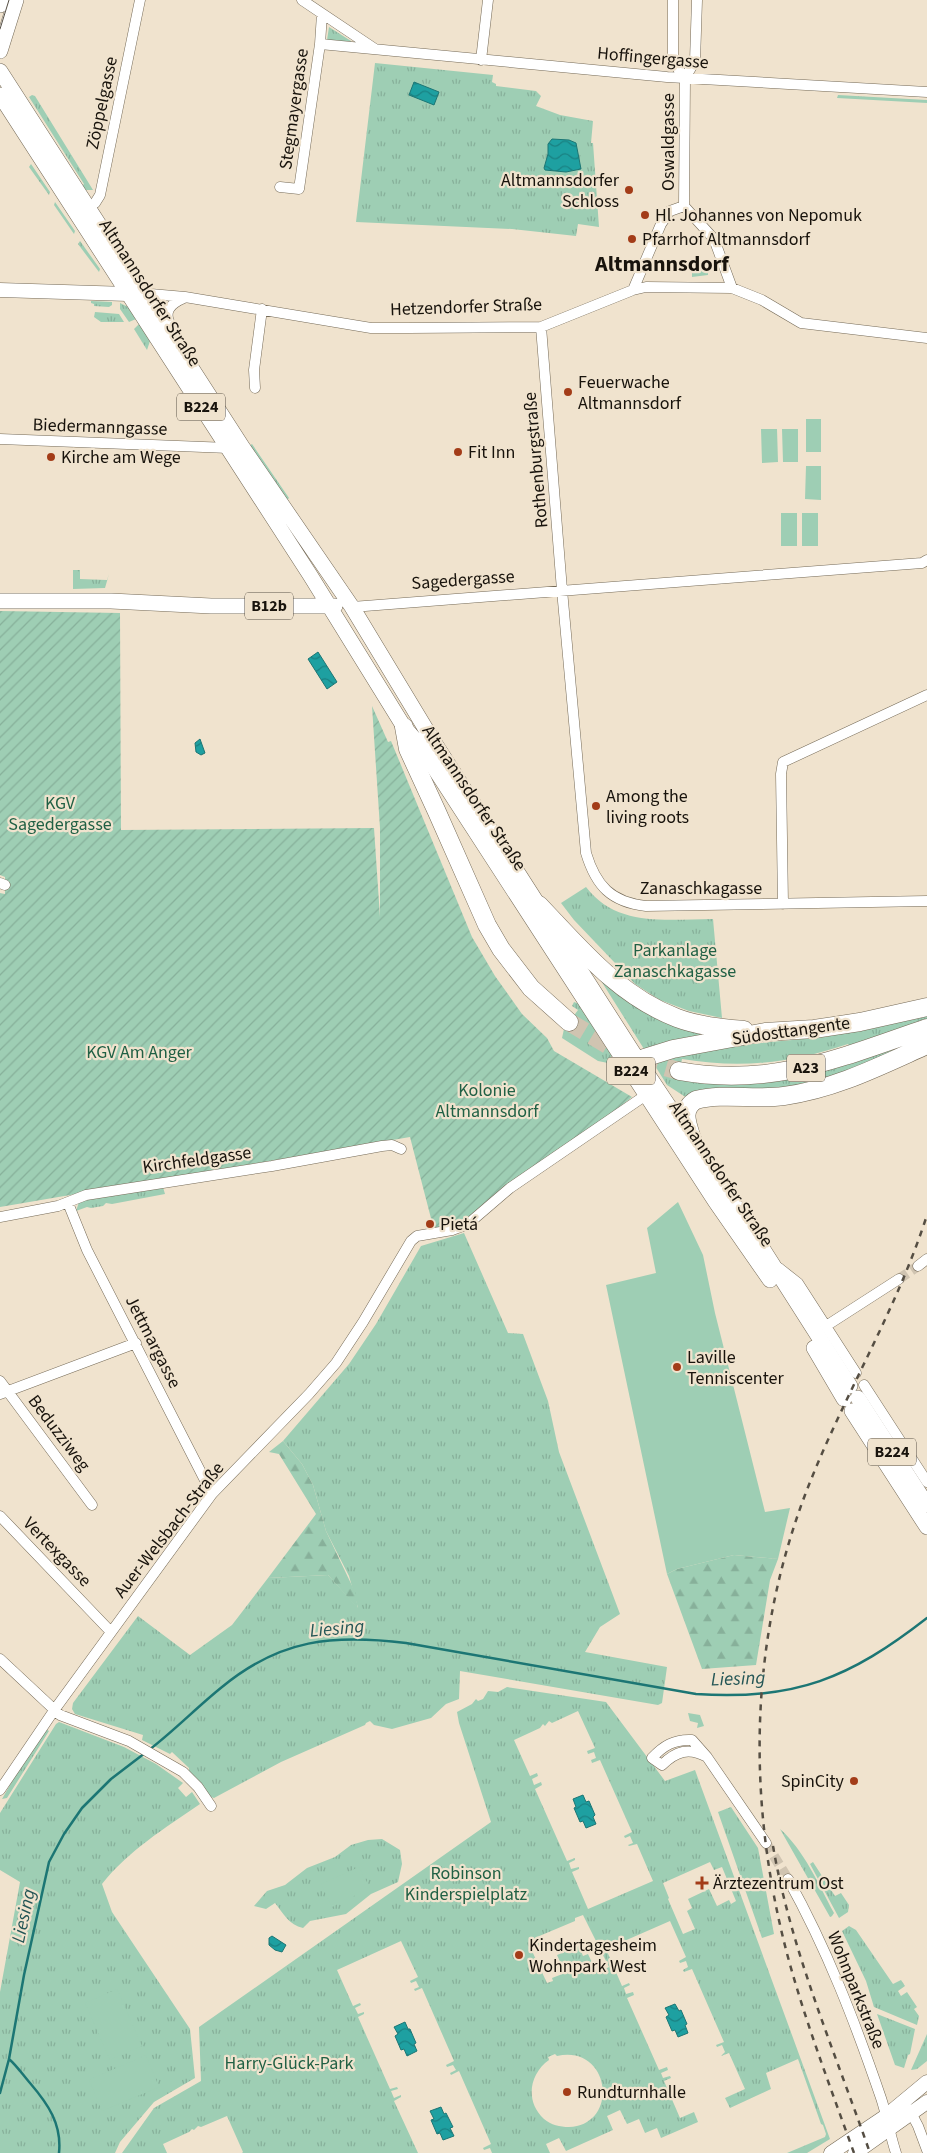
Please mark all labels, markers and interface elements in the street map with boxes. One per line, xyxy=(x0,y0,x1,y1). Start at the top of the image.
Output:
street label: Hoffingergasse xyxy=(596,41,710,75)
street label: Stegmayergasse xyxy=(273,47,315,171)
street label: Zöppelgasse xyxy=(80,54,124,152)
street label: Oswaldgasse xyxy=(656,93,681,191)
place label: Altmannsdorfer Schloss xyxy=(501,168,620,214)
marker: Altmannsdorfer Schloss xyxy=(623,184,635,196)
place label: Hl. Johannes von Nepomuk xyxy=(655,203,862,228)
marker: Hl. Johannes von Nepomuk xyxy=(639,209,651,221)
street label: Altmannsdorfer Straße xyxy=(93,214,207,372)
place label: Pfarrhof Altmannsdorf xyxy=(642,227,811,252)
marker: Pfarrhof Altmannsdorf xyxy=(626,233,638,245)
district label: Altmannsdorf xyxy=(594,248,730,280)
street label: Hetzendorfer Straße xyxy=(390,292,543,322)
place label: Feuerwache Altmannsdorf xyxy=(578,370,682,416)
marker: Feuerwache Altmannsdorf xyxy=(562,386,574,398)
street label: Rothenburgstraße xyxy=(518,391,554,529)
road number: B224 xyxy=(177,394,225,421)
street label: Biedermanngasse xyxy=(32,412,168,442)
place label: Fit Inn xyxy=(468,440,515,465)
place label: Kirche am Wege xyxy=(61,445,181,470)
marker: Fit Inn xyxy=(452,446,464,458)
marker: Kirche am Wege xyxy=(45,451,57,463)
street label: Sagedergasse xyxy=(411,564,515,596)
road number: B12b xyxy=(245,592,293,620)
street label: Altmannsdorfer Straße xyxy=(416,720,532,876)
place label: Among the living roots xyxy=(606,784,689,830)
park label: KGV Sagedergasse xyxy=(8,791,112,837)
marker: Among the living roots xyxy=(590,800,602,812)
street label: Zanaschkagasse xyxy=(640,876,762,901)
park label: Parkanlage Zanaschkagasse xyxy=(614,938,736,984)
street label: Südosttangente xyxy=(730,1010,852,1052)
park label: KGV Am Anger xyxy=(86,1040,193,1065)
road number: A23 xyxy=(787,1054,825,1082)
road number: B224 xyxy=(607,1058,655,1084)
park label: Kolonie Altmannsdorf xyxy=(436,1078,539,1124)
street label: Altmannsdorfer Straße xyxy=(663,1096,779,1252)
street label: Kirchfeldgasse xyxy=(141,1140,253,1180)
place label: Pietá xyxy=(440,1212,478,1237)
marker: Pietá xyxy=(424,1218,436,1230)
street label: Jettmargasse xyxy=(119,1291,187,1393)
place label: Laville Tenniscenter xyxy=(687,1345,784,1391)
marker: Laville Tenniscenter xyxy=(671,1361,683,1373)
street label: Beduzziweg xyxy=(22,1390,96,1476)
road number: B224 xyxy=(868,1438,916,1465)
street label: Auer-Welsbach-Straße xyxy=(108,1457,230,1603)
street label: Vertexgasse xyxy=(17,1511,97,1593)
water label: Liesing xyxy=(309,1613,365,1645)
water label: Liesing xyxy=(710,1665,766,1693)
place label: SpinCity xyxy=(781,1769,845,1794)
marker: SpinCity xyxy=(848,1775,860,1787)
park label: Robinson Kinderspielplatz xyxy=(405,1861,528,1907)
place label: Ärztezentrum Ost xyxy=(713,1871,844,1896)
marker: Ärztezentrum Ost xyxy=(695,1876,709,1890)
water label: Liesing xyxy=(5,1886,43,1946)
street label: Wohnparkstraße xyxy=(821,1927,891,2053)
place label: Kindertagesheim Wohnpark West xyxy=(529,1933,657,1979)
marker: Kindertagesheim Wohnpark West xyxy=(513,1949,525,1961)
park label: Harry-Glück-Park xyxy=(225,2051,353,2076)
place label: Rundturnhalle xyxy=(577,2080,686,2105)
marker: Rundturnhalle xyxy=(561,2086,573,2098)

